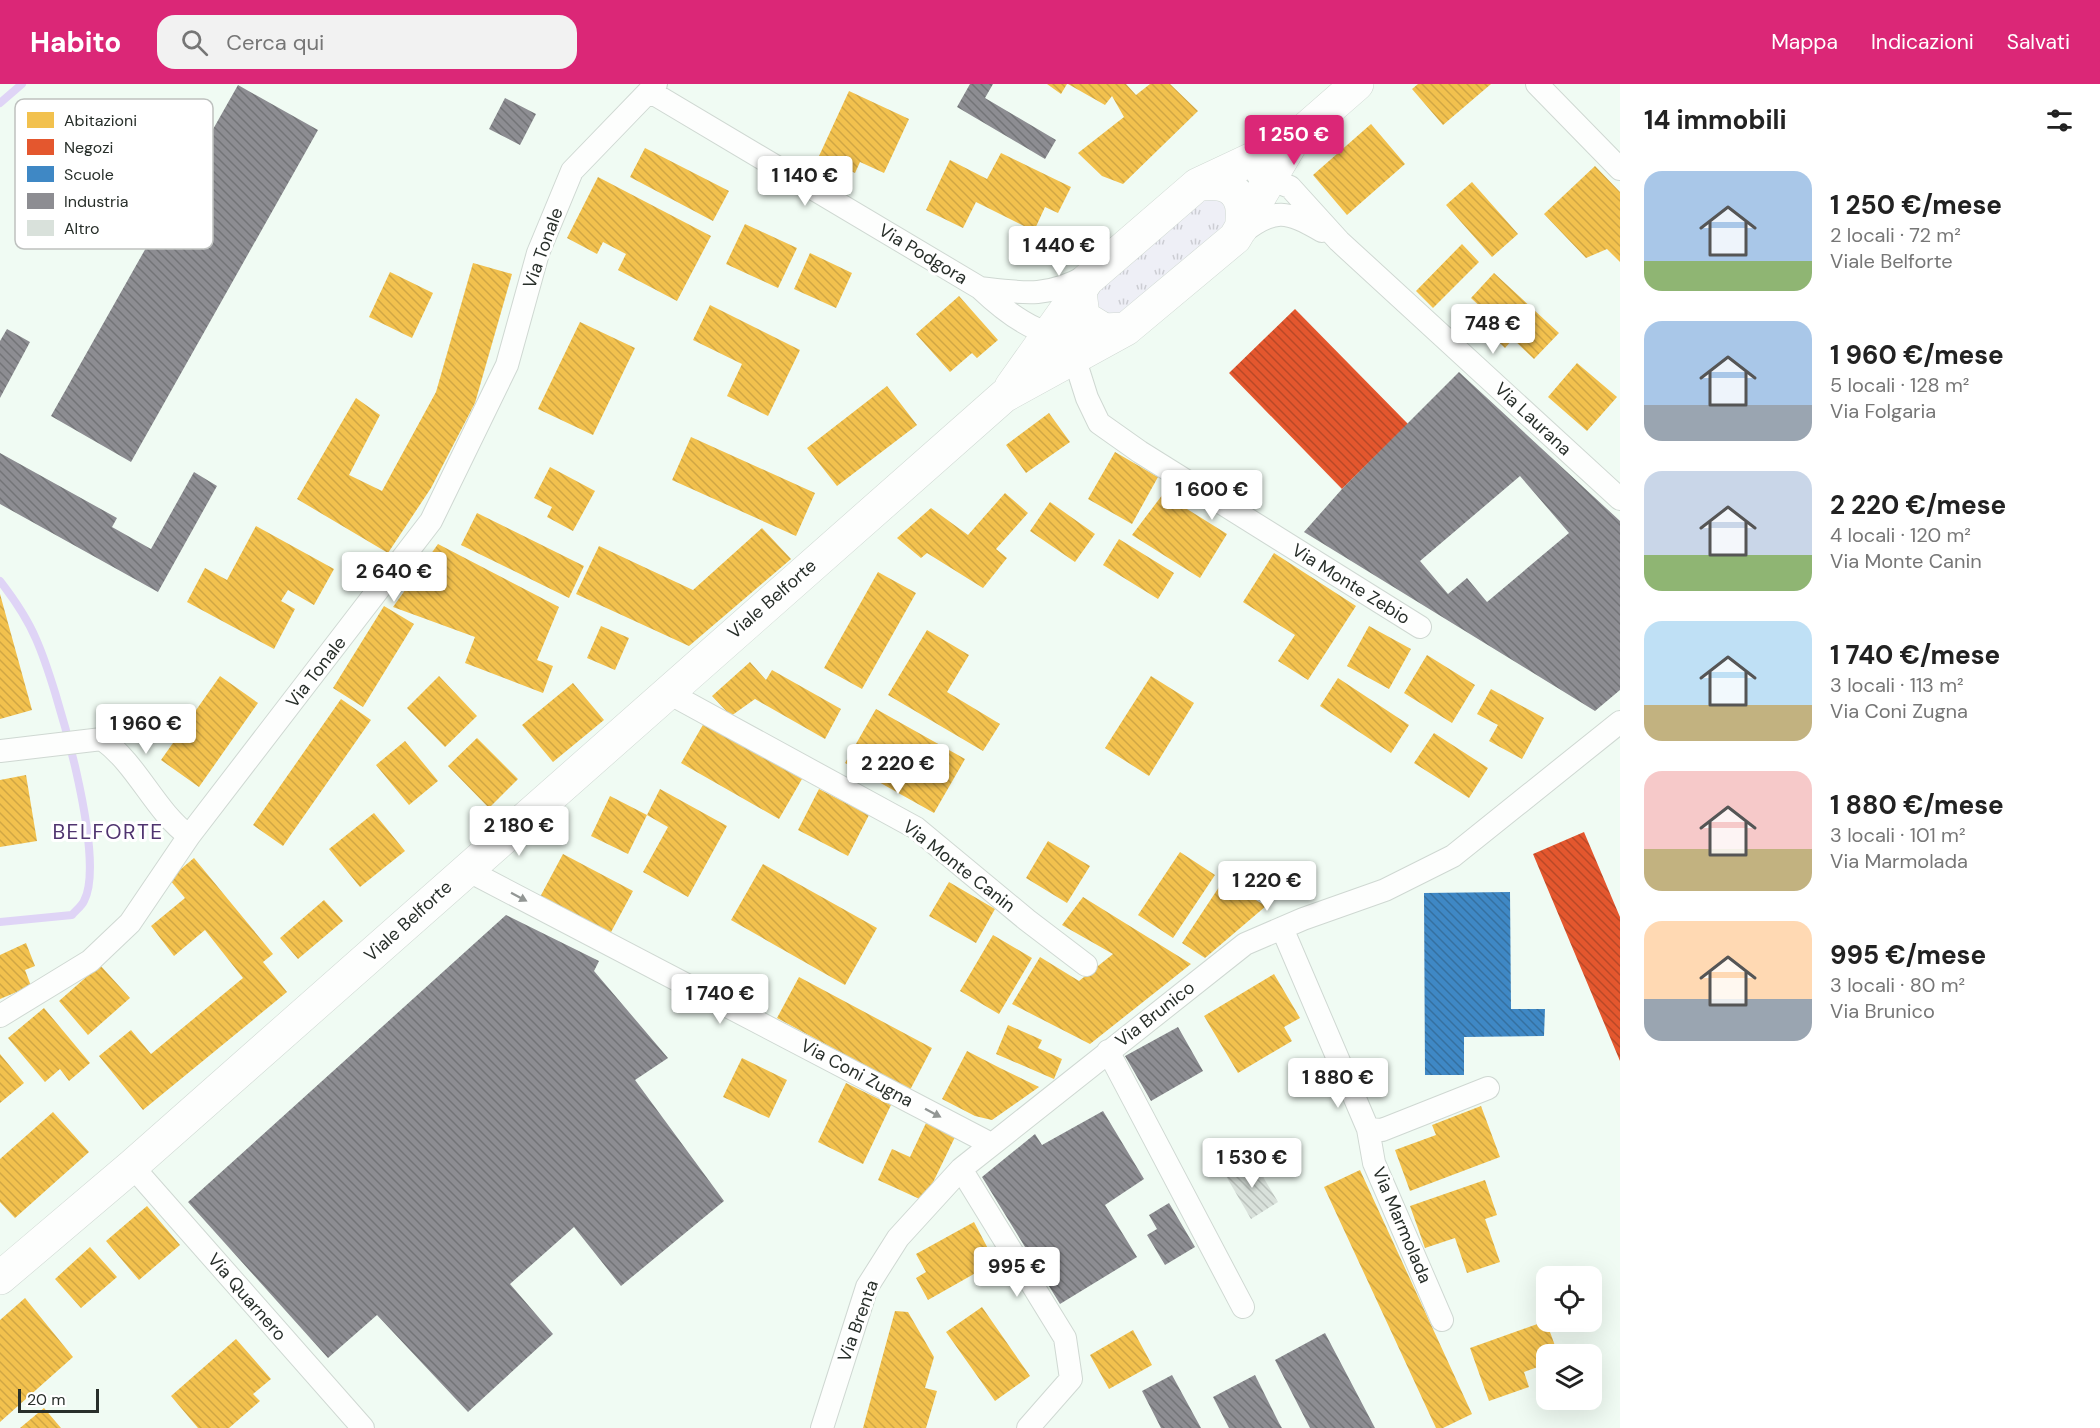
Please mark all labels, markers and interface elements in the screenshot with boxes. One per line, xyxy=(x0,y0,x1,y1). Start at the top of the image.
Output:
search box xyxy=(157,15,577,69)
text: Habito xyxy=(30,24,121,61)
icon: search xyxy=(178,26,211,59)
text: Cerca qui xyxy=(226,28,324,57)
text: Mappa xyxy=(1771,28,1838,56)
text: Indicazioni xyxy=(1871,28,1974,56)
text: Salvati xyxy=(2007,28,2070,56)
legend xyxy=(15,99,213,249)
text: 14 immobili xyxy=(1644,103,1787,137)
icon: filters xyxy=(2043,104,2076,137)
text: Abitazioni xyxy=(64,110,137,131)
pin: 1 250 € xyxy=(1239,115,1349,166)
text: 1 250 € xyxy=(1259,121,1329,147)
text: Negozi xyxy=(64,137,113,158)
pin: 1 140 € xyxy=(750,156,860,207)
text: 1 140 € xyxy=(772,162,838,188)
text: Scuole xyxy=(64,164,114,185)
text: 1 250 €/mese xyxy=(1830,188,2002,222)
text: Industria xyxy=(64,191,129,212)
icon: home xyxy=(1692,195,1764,267)
street label: Via Tonale xyxy=(517,204,569,292)
text: Altro xyxy=(64,218,100,239)
street label: Via Podgora xyxy=(874,218,972,290)
text: 2 locali · 72 m² xyxy=(1830,222,1961,248)
pin: 1 440 € xyxy=(1004,226,1114,277)
text: 1 440 € xyxy=(1023,232,1095,258)
text: Viale Belforte xyxy=(1830,248,1953,274)
pin: 748 € xyxy=(1451,304,1535,355)
text: 748 € xyxy=(1465,310,1521,336)
text: 1 960 €/mese xyxy=(1830,338,2004,372)
icon: home xyxy=(1692,345,1764,417)
text: 5 locali · 128 m² xyxy=(1830,372,1969,398)
street label: Via Laurana xyxy=(1489,377,1577,461)
text: Via Folgaria xyxy=(1830,398,1936,424)
pin: 1 600 € xyxy=(1157,470,1267,521)
text: 1 600 € xyxy=(1175,476,1249,502)
text: 2 220 €/mese xyxy=(1830,488,2006,522)
icon: home xyxy=(1692,495,1764,567)
text: 4 locali · 120 m² xyxy=(1830,522,1971,548)
street label: Via Monte Zebio xyxy=(1287,538,1415,630)
text: Via Monte Canin xyxy=(1830,548,1982,574)
pin: 2 640 € xyxy=(339,552,449,603)
street label: Viale Belforte xyxy=(722,554,822,644)
text: 2 640 € xyxy=(356,558,432,584)
street label: Via Tonale xyxy=(281,631,351,713)
text: 1 740 €/mese xyxy=(1830,638,2000,672)
icon: home xyxy=(1692,645,1764,717)
text: 3 locali · 113 m² xyxy=(1830,672,1964,698)
text: Via Coni Zugna xyxy=(1830,698,1968,724)
pin: 1 960 € xyxy=(91,704,201,755)
text: 1 960 € xyxy=(110,710,182,736)
pin: 2 220 € xyxy=(843,744,953,795)
text: 2 220 € xyxy=(861,750,935,776)
text: 1 880 €/mese xyxy=(1830,788,2004,822)
icon: home xyxy=(1692,795,1764,867)
pin: 2 180 € xyxy=(464,806,574,857)
text: 2 180 € xyxy=(484,812,554,838)
street label: Via Monte Canin xyxy=(898,814,1020,918)
district label: BELFORTE xyxy=(52,818,164,846)
text: 3 locali · 101 m² xyxy=(1830,822,1966,848)
text: Via Marmolada xyxy=(1830,848,1968,874)
pin: 1 220 € xyxy=(1212,861,1322,912)
text: 1 220 € xyxy=(1232,867,1302,893)
street label: Viale Belforte xyxy=(359,875,457,967)
one-way arrow xyxy=(510,892,527,902)
text: 995 €/mese xyxy=(1830,938,1986,972)
icon: home xyxy=(1692,945,1764,1017)
text: 3 locali · 80 m² xyxy=(1830,972,1965,998)
pin: 1 740 € xyxy=(665,974,775,1025)
street label: Via Brunico xyxy=(1110,975,1200,1053)
text: 1 740 € xyxy=(685,980,755,1006)
text: Via Brunico xyxy=(1830,998,1935,1024)
street label: Via Coni Zugna xyxy=(797,1033,917,1113)
pin: 1 880 € xyxy=(1283,1058,1393,1109)
text: 1 880 € xyxy=(1302,1064,1374,1090)
one-way arrow xyxy=(925,1109,942,1118)
pin: 1 530 € xyxy=(1197,1138,1307,1189)
text: 1 530 € xyxy=(1216,1144,1288,1170)
street label: Via Marmolada xyxy=(1367,1163,1437,1287)
pin: 995 € xyxy=(975,1247,1059,1298)
street label: Via Quarnero xyxy=(202,1248,292,1346)
text: 995 € xyxy=(988,1253,1046,1279)
map controls xyxy=(1536,1266,1602,1410)
button: locate xyxy=(1536,1266,1602,1332)
street label: Via Brenta xyxy=(832,1277,884,1365)
button: layers xyxy=(1536,1344,1602,1410)
scale bar xyxy=(18,1386,99,1414)
text: 20 m xyxy=(27,1389,66,1410)

